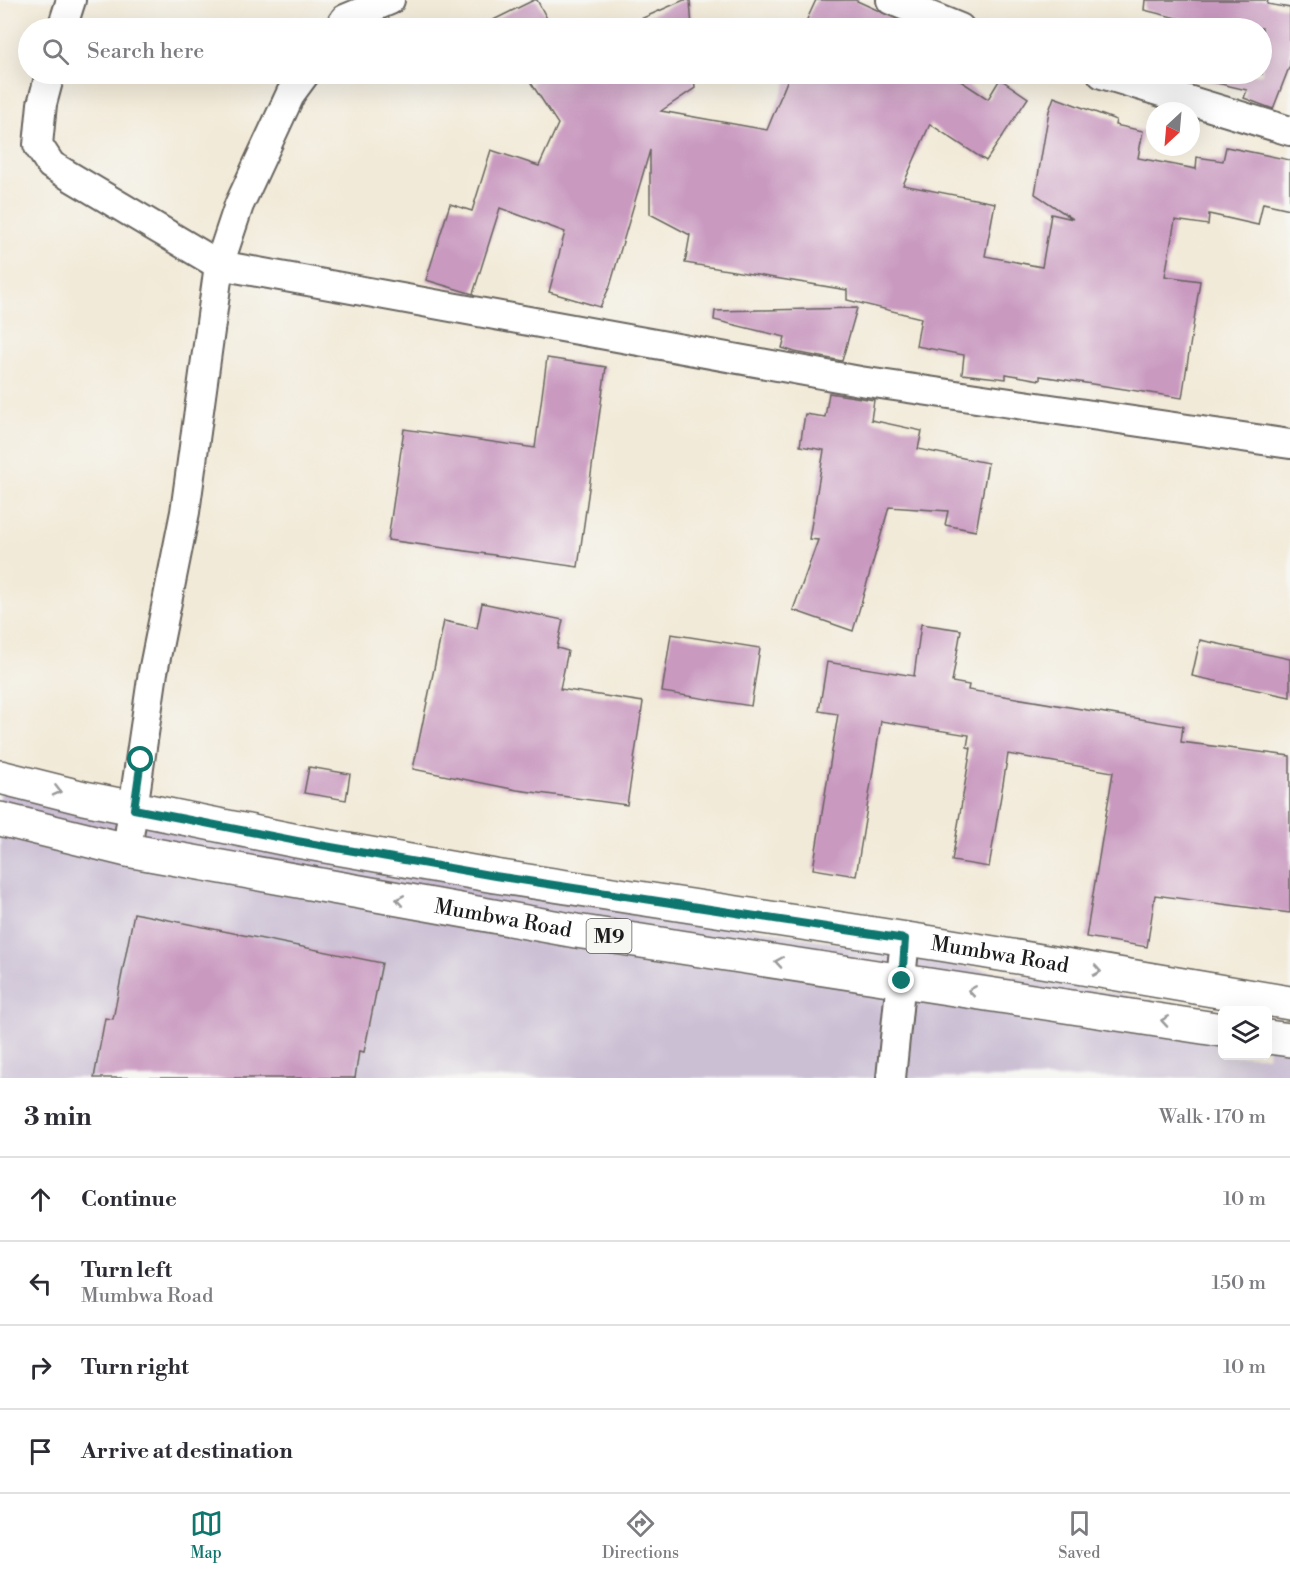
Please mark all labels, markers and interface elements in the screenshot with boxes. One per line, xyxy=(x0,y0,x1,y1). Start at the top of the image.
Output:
search box xyxy=(18,18,1272,84)
icon: search xyxy=(39,35,72,68)
text: Search here xyxy=(87,38,204,65)
north arrow xyxy=(1146,102,1200,156)
route start xyxy=(127,746,153,772)
one-way arrow xyxy=(52,784,62,797)
one-way arrow xyxy=(396,894,406,907)
street label: Mumbwa Road xyxy=(432,894,574,944)
road number: M9 xyxy=(586,919,632,953)
street label: Mumbwa Road xyxy=(929,931,1071,979)
one-way arrow xyxy=(775,956,785,969)
one-way arrow xyxy=(1092,964,1102,976)
route end xyxy=(888,967,914,993)
one-way arrow xyxy=(967,986,977,998)
map controls xyxy=(1218,1006,1272,1060)
button: layers xyxy=(1218,1006,1272,1060)
one-way arrow xyxy=(1160,1015,1169,1027)
text: 3 min xyxy=(24,1101,92,1133)
text: Walk · 170 m xyxy=(1159,1105,1266,1130)
icon: ahead xyxy=(24,1183,57,1216)
text: Continue xyxy=(81,1186,177,1213)
text: 10 m xyxy=(1223,1187,1266,1212)
text: Turn left xyxy=(81,1257,172,1284)
icon: left xyxy=(24,1267,57,1300)
text: 150 m xyxy=(1211,1271,1266,1296)
text: Mumbwa Road xyxy=(81,1284,213,1309)
icon: right xyxy=(24,1351,57,1384)
text: Turn right xyxy=(81,1354,189,1381)
text: 10 m xyxy=(1223,1355,1266,1380)
icon: arrive xyxy=(24,1435,57,1468)
text: Arrive at destination xyxy=(81,1438,293,1465)
tab: Map xyxy=(190,1507,223,1563)
tab: Directions xyxy=(602,1507,679,1563)
tab: Saved xyxy=(1058,1507,1100,1563)

